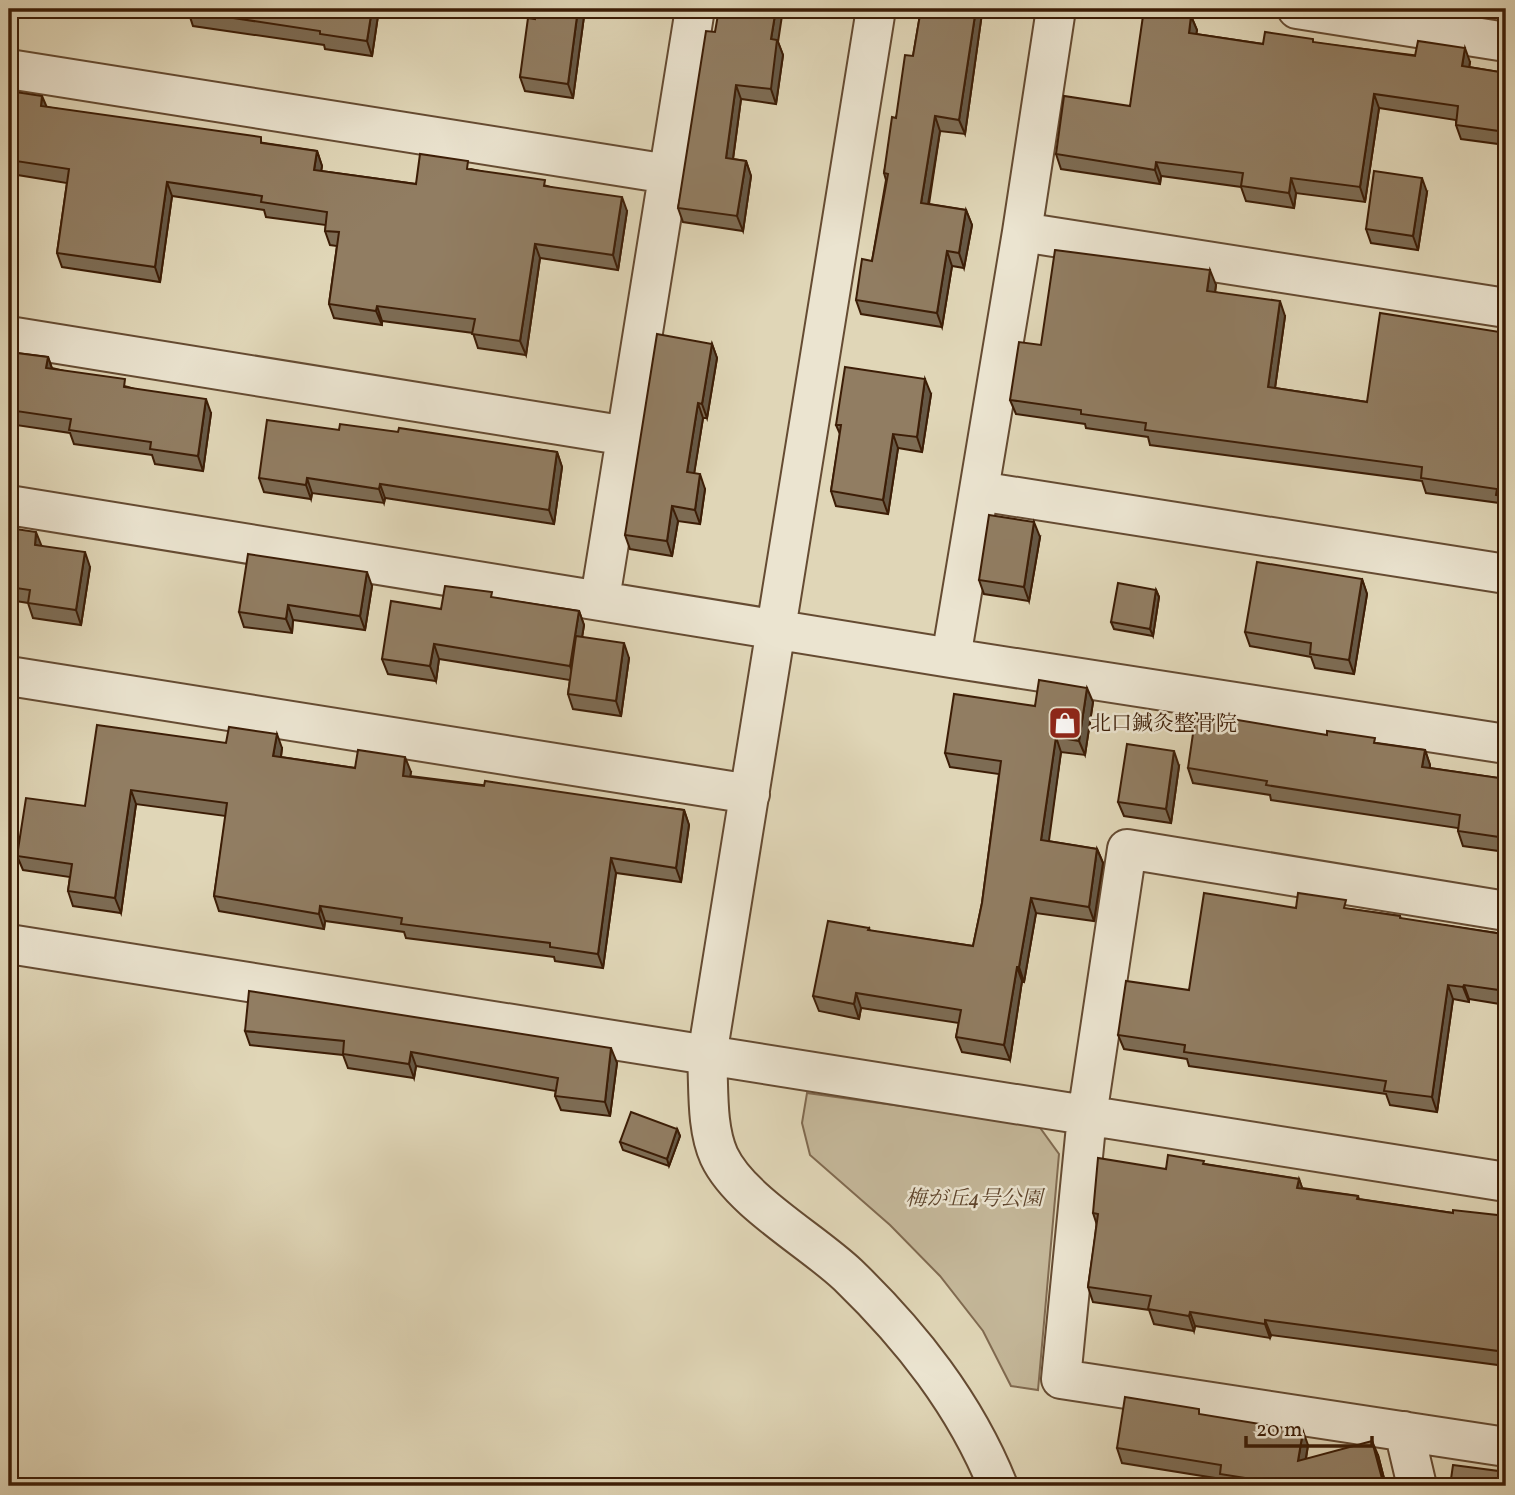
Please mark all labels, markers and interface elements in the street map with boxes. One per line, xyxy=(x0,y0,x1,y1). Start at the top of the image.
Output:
shop icon: 北口鍼灸整骨院 xyxy=(1046,704,1084,742)
place label: 北口鍼灸整骨院 xyxy=(1090,710,1237,739)
park label: 梅が丘4号公園 xyxy=(905,1185,1046,1214)
scale bar xyxy=(1246,1404,1372,1448)
text: 20 m xyxy=(1256,1416,1302,1445)

